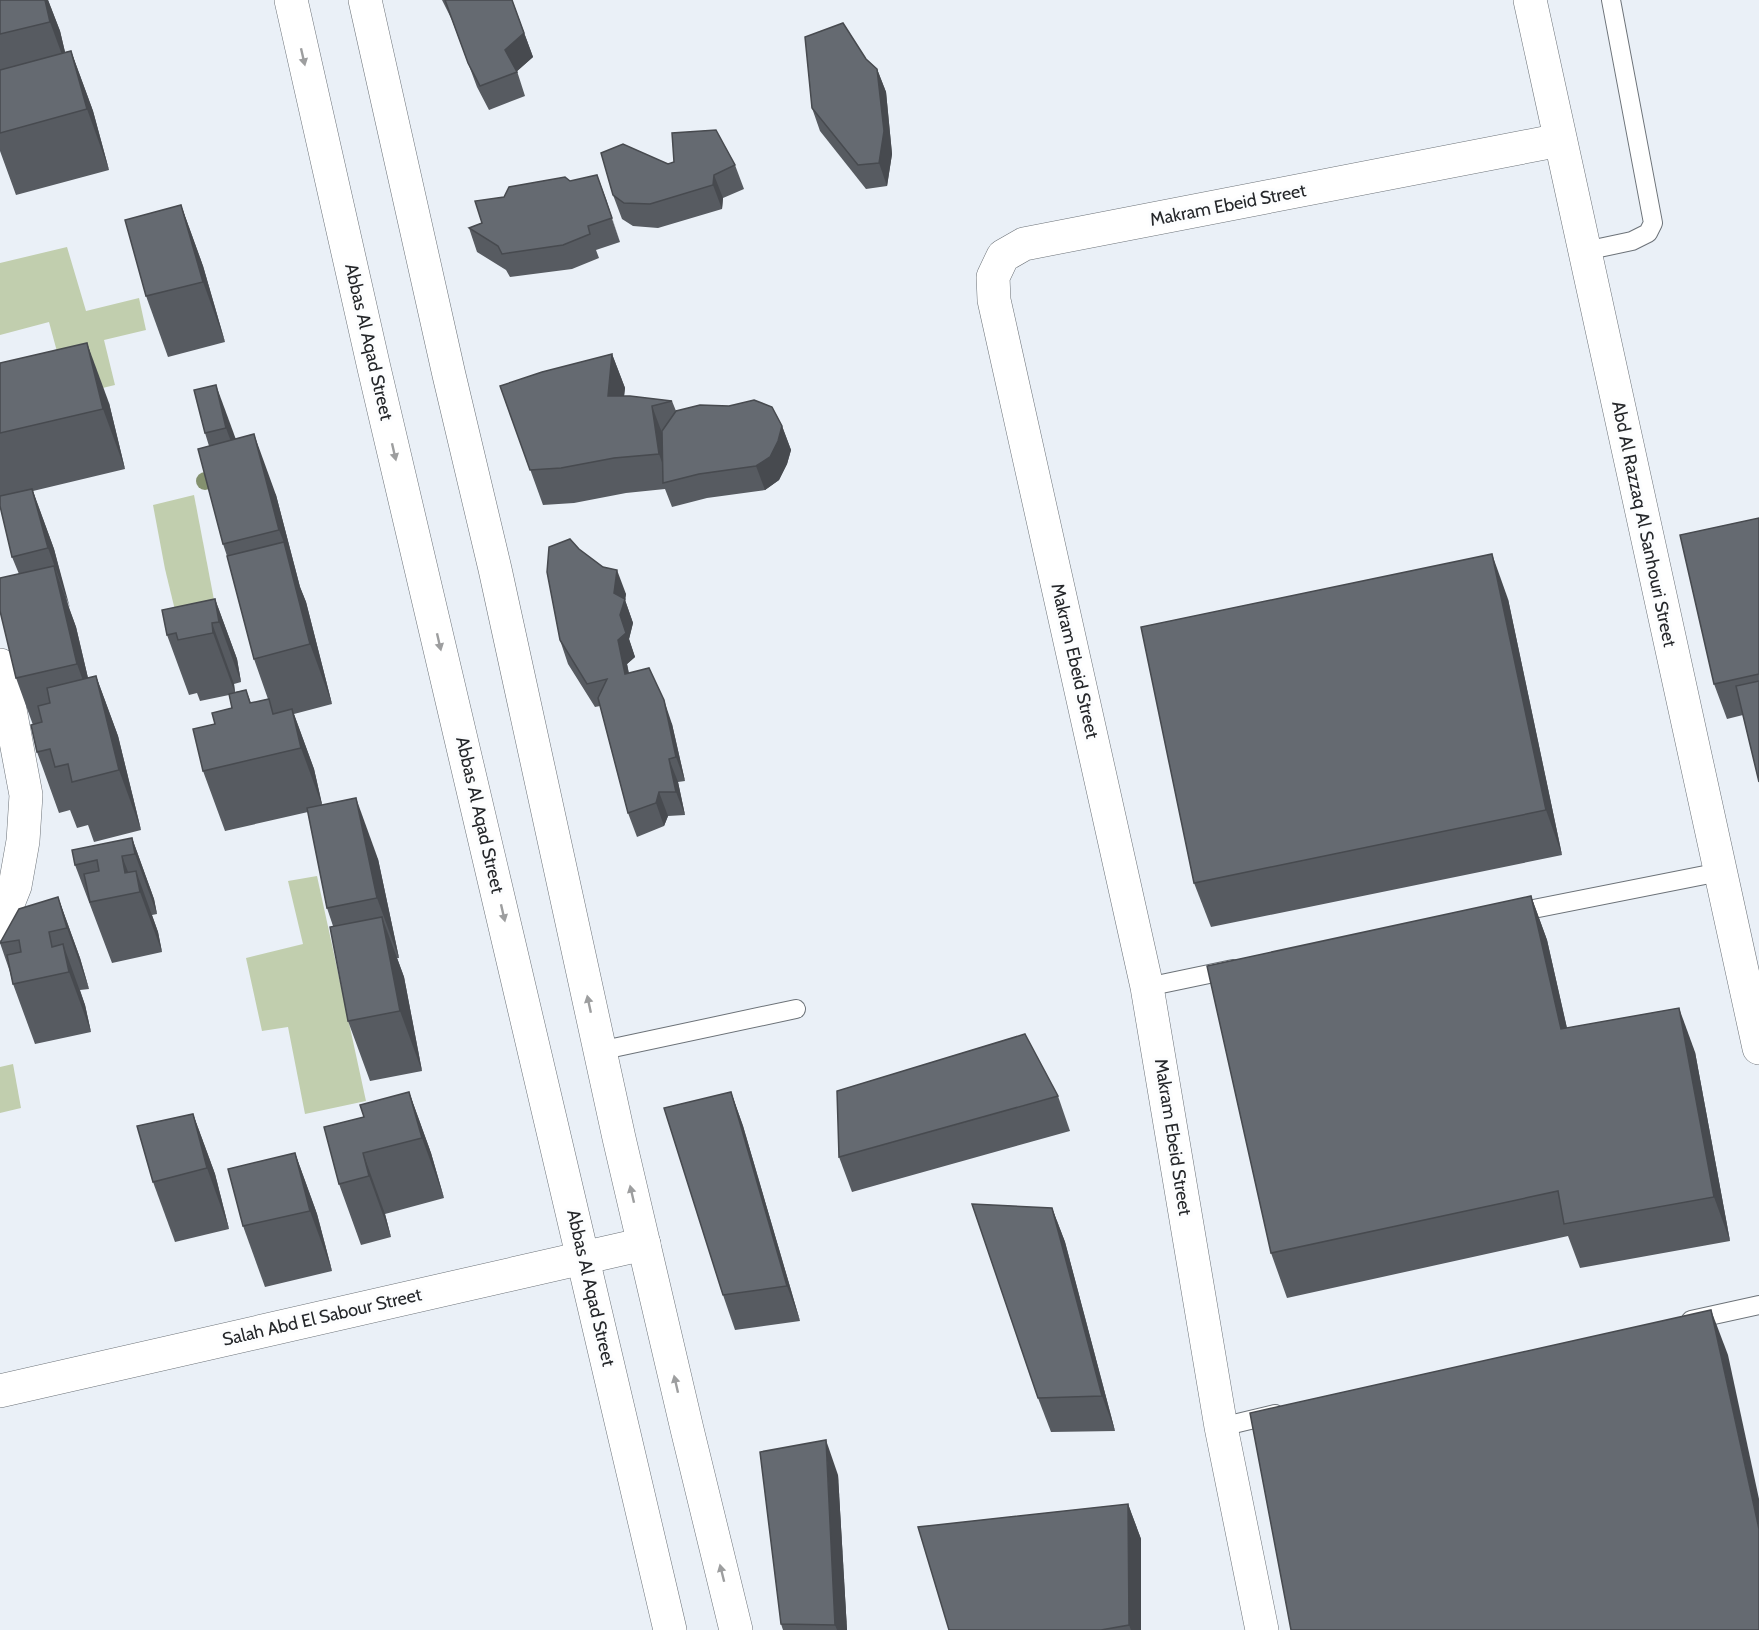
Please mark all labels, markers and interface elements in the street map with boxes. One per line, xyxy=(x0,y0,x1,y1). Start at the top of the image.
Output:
one-way arrow xyxy=(299,48,309,66)
street label: Makram Ebeid Street xyxy=(1148,179,1308,231)
street label: Abbas Al Aqad Street xyxy=(340,261,398,423)
street label: Abd Al Razzaq Al Sanhouri Street xyxy=(1607,399,1681,649)
one-way arrow xyxy=(390,443,399,462)
street label: Makram Ebeid Street xyxy=(1046,581,1104,741)
one-way arrow xyxy=(435,632,444,651)
street label: Abbas Al Aqad Street xyxy=(451,734,509,896)
one-way arrow xyxy=(499,904,508,923)
one-way arrow xyxy=(584,994,594,1013)
street label: Makram Ebeid Street xyxy=(1150,1057,1196,1217)
one-way arrow xyxy=(627,1185,637,1203)
street label: Abbas Al Aqad Street xyxy=(562,1207,620,1369)
street label: Salah Abd El Sabour Street xyxy=(220,1283,424,1351)
one-way arrow xyxy=(671,1374,681,1393)
one-way arrow xyxy=(717,1564,727,1582)

